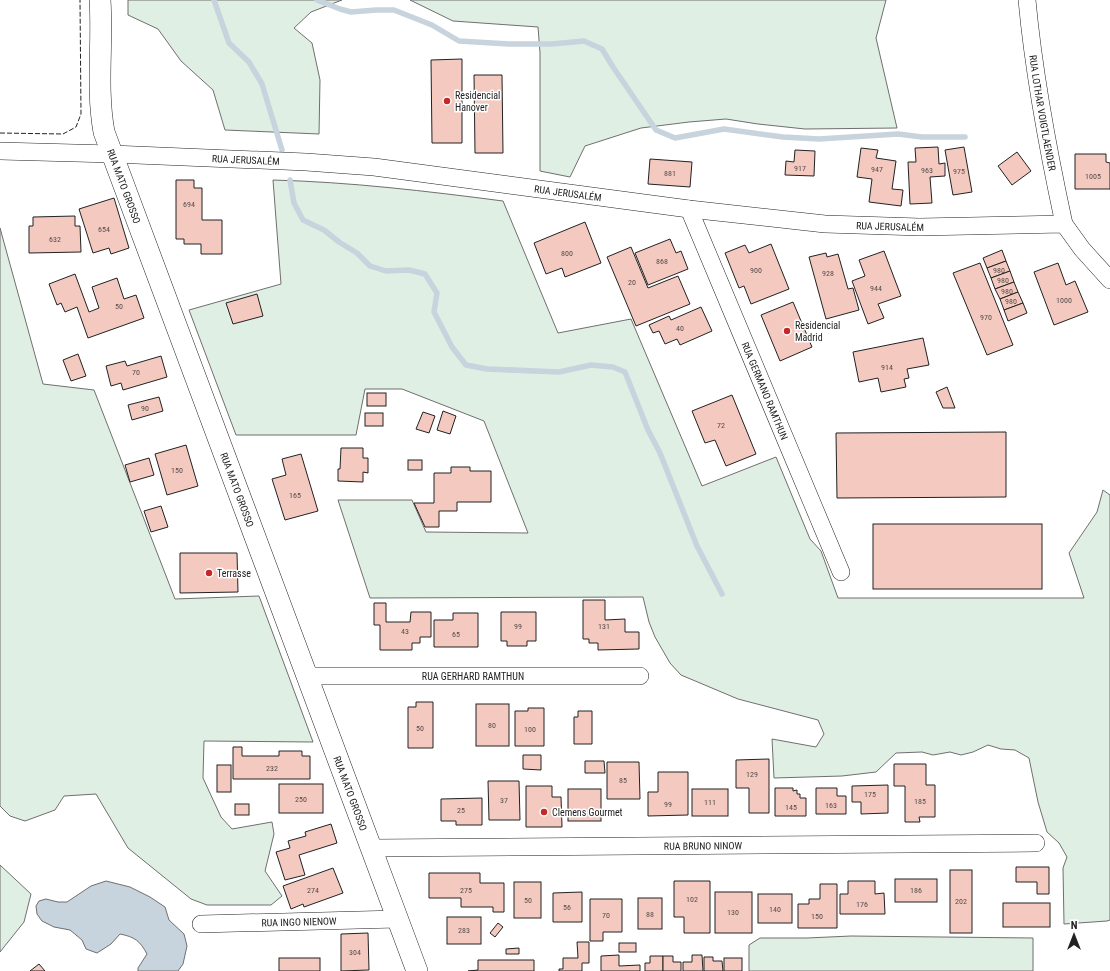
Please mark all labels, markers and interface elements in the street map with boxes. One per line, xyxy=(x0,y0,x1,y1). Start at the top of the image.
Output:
street label: RUA LOTHAR VOIGTLAENDER xyxy=(1028,54,1058,172)
place label: Residencial Hanover xyxy=(455,90,500,113)
marker: Residencial Hanover xyxy=(442,96,452,106)
street label: RUA MATO GROSSO xyxy=(105,147,143,225)
street label: RUA JERUSALÉM xyxy=(212,153,280,166)
house number: 917 xyxy=(794,164,806,173)
house number: 947 xyxy=(871,165,883,174)
house number: 963 xyxy=(921,166,933,175)
house number: 975 xyxy=(953,167,965,176)
house number: 881 xyxy=(664,169,676,178)
house number: 1005 xyxy=(1085,172,1101,181)
street label: RUA JERUSALÉM xyxy=(533,183,602,203)
house number: 694 xyxy=(183,200,195,209)
street label: RUA JERUSALÉM xyxy=(856,219,924,233)
house number: 654 xyxy=(98,225,110,234)
house number: 632 xyxy=(49,235,61,244)
house number: 800 xyxy=(561,249,573,258)
house number: 868 xyxy=(656,257,668,266)
house number: 900 xyxy=(750,266,762,275)
house number: 980 xyxy=(993,266,1005,275)
house number: 928 xyxy=(822,269,834,278)
house number: 980 xyxy=(997,276,1009,285)
house number: 20 xyxy=(628,278,636,287)
house number: 944 xyxy=(870,284,882,293)
house number: 980 xyxy=(1001,287,1013,296)
house number: 1000 xyxy=(1056,296,1072,305)
house number: 980 xyxy=(1005,297,1017,306)
house number: 50 xyxy=(115,302,123,311)
house number: 970 xyxy=(980,313,992,322)
place label: Residencial Madrid xyxy=(795,320,840,343)
house number: 40 xyxy=(676,324,684,333)
marker: Residencial Madrid xyxy=(782,326,792,336)
street label: RUA GERMANO RAMTHUN xyxy=(740,340,790,441)
house number: 914 xyxy=(881,363,893,372)
house number: 70 xyxy=(132,368,140,377)
house number: 90 xyxy=(141,404,149,413)
house number: 72 xyxy=(717,421,725,430)
street label: RUA MATO GROSSO xyxy=(219,451,256,528)
house number: 150 xyxy=(171,466,183,475)
house number: 165 xyxy=(289,491,301,500)
marker: Terrasse xyxy=(204,568,214,578)
place label: Terrasse xyxy=(217,568,251,579)
house number: 99 xyxy=(514,622,522,631)
house number: 131 xyxy=(598,622,610,631)
house number: 43 xyxy=(401,627,409,636)
house number: 65 xyxy=(452,630,460,639)
street label: RUA GERHARD RAMTHUN xyxy=(422,671,524,682)
house number: 80 xyxy=(488,721,496,730)
house number: 50 xyxy=(416,724,424,733)
house number: 100 xyxy=(524,725,536,734)
street label: RUA MATO GROSSO xyxy=(332,754,370,832)
house number: 232 xyxy=(266,764,278,773)
house number: 129 xyxy=(746,770,758,779)
house number: 85 xyxy=(619,776,627,785)
house number: 175 xyxy=(864,790,876,799)
house number: 250 xyxy=(295,795,307,804)
house number: 37 xyxy=(500,796,508,805)
house number: 185 xyxy=(914,797,926,806)
house number: 111 xyxy=(704,798,716,807)
house number: 99 xyxy=(664,800,672,809)
house number: 163 xyxy=(825,801,837,810)
house number: 145 xyxy=(785,803,797,812)
house number: 25 xyxy=(457,806,465,815)
marker: Clemens Gourmet xyxy=(539,807,549,817)
place label: Clemens Gourmet xyxy=(552,807,623,818)
street label: RUA BRUNO NINOW xyxy=(664,840,743,851)
house number: 274 xyxy=(307,886,319,895)
house number: 275 xyxy=(460,886,472,895)
house number: 186 xyxy=(910,886,922,895)
house number: 102 xyxy=(686,895,698,904)
house number: 50 xyxy=(524,896,532,905)
house number: 202 xyxy=(955,897,967,906)
house number: 176 xyxy=(856,900,868,909)
house number: 56 xyxy=(563,903,571,912)
house number: 140 xyxy=(769,905,781,914)
house number: 130 xyxy=(727,908,739,917)
house number: 88 xyxy=(646,910,654,919)
house number: 70 xyxy=(602,911,610,920)
house number: 150 xyxy=(811,912,823,921)
street label: RUA INGO NIENOW xyxy=(261,915,337,928)
north arrow xyxy=(1054,915,1094,955)
text: N xyxy=(1071,919,1078,932)
house number: 283 xyxy=(458,926,470,935)
house number: 304 xyxy=(349,948,361,957)

